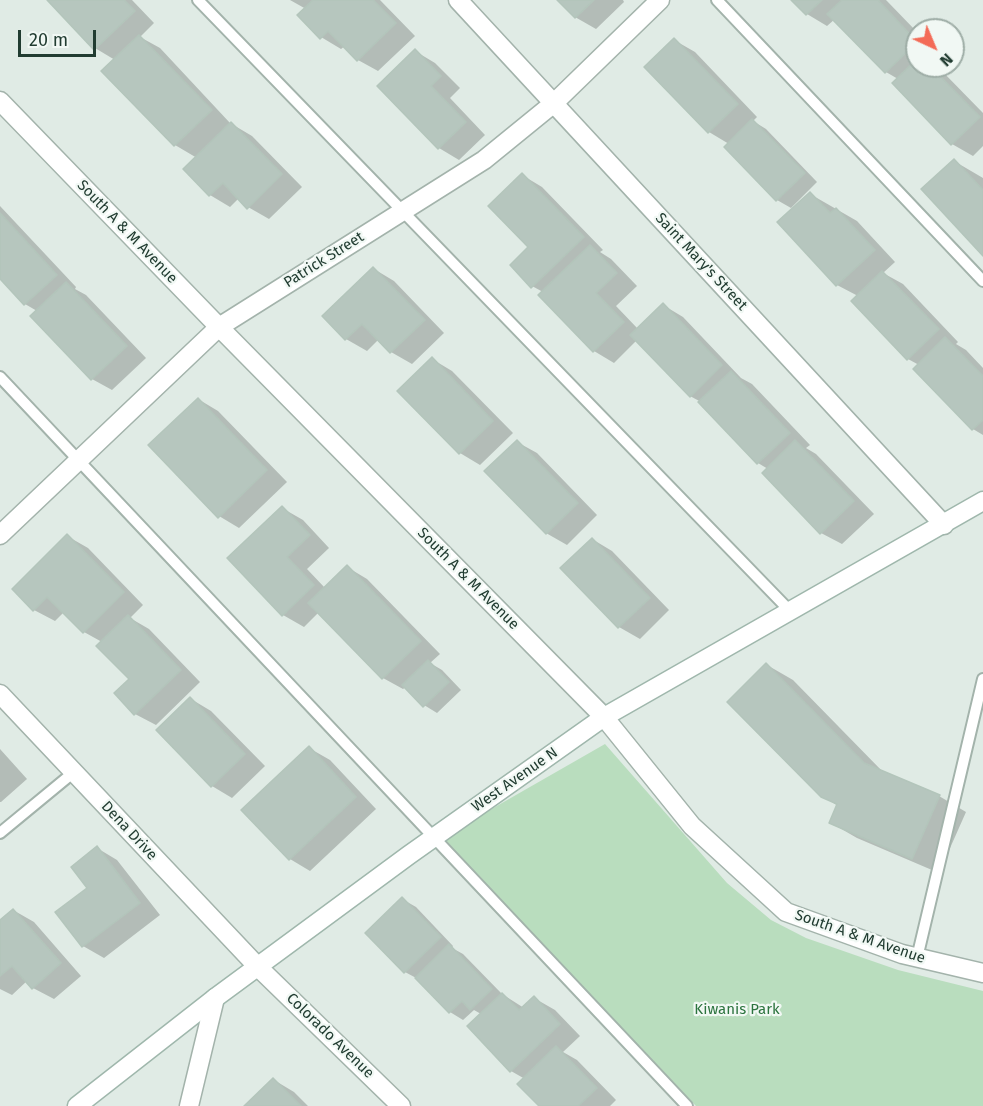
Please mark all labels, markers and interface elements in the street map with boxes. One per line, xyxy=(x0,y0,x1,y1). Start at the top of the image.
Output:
scale bar xyxy=(21,18,99,56)
north arrow xyxy=(905,18,965,78)
text: 20 m xyxy=(29,29,68,51)
text: N xyxy=(936,49,957,70)
street label: South A & M Avenue xyxy=(73,177,181,287)
street label: Saint Mary's Street xyxy=(651,210,751,314)
street label: Patrick Street xyxy=(281,228,367,292)
street label: South A & M Avenue xyxy=(413,524,523,634)
street label: West Avenue N xyxy=(469,744,561,816)
street label: Dena Drive xyxy=(97,798,161,864)
street label: South A & M Avenue xyxy=(792,906,928,968)
street label: Colorado Avenue xyxy=(282,990,378,1082)
park label: Kiwanis Park xyxy=(694,1001,780,1019)

